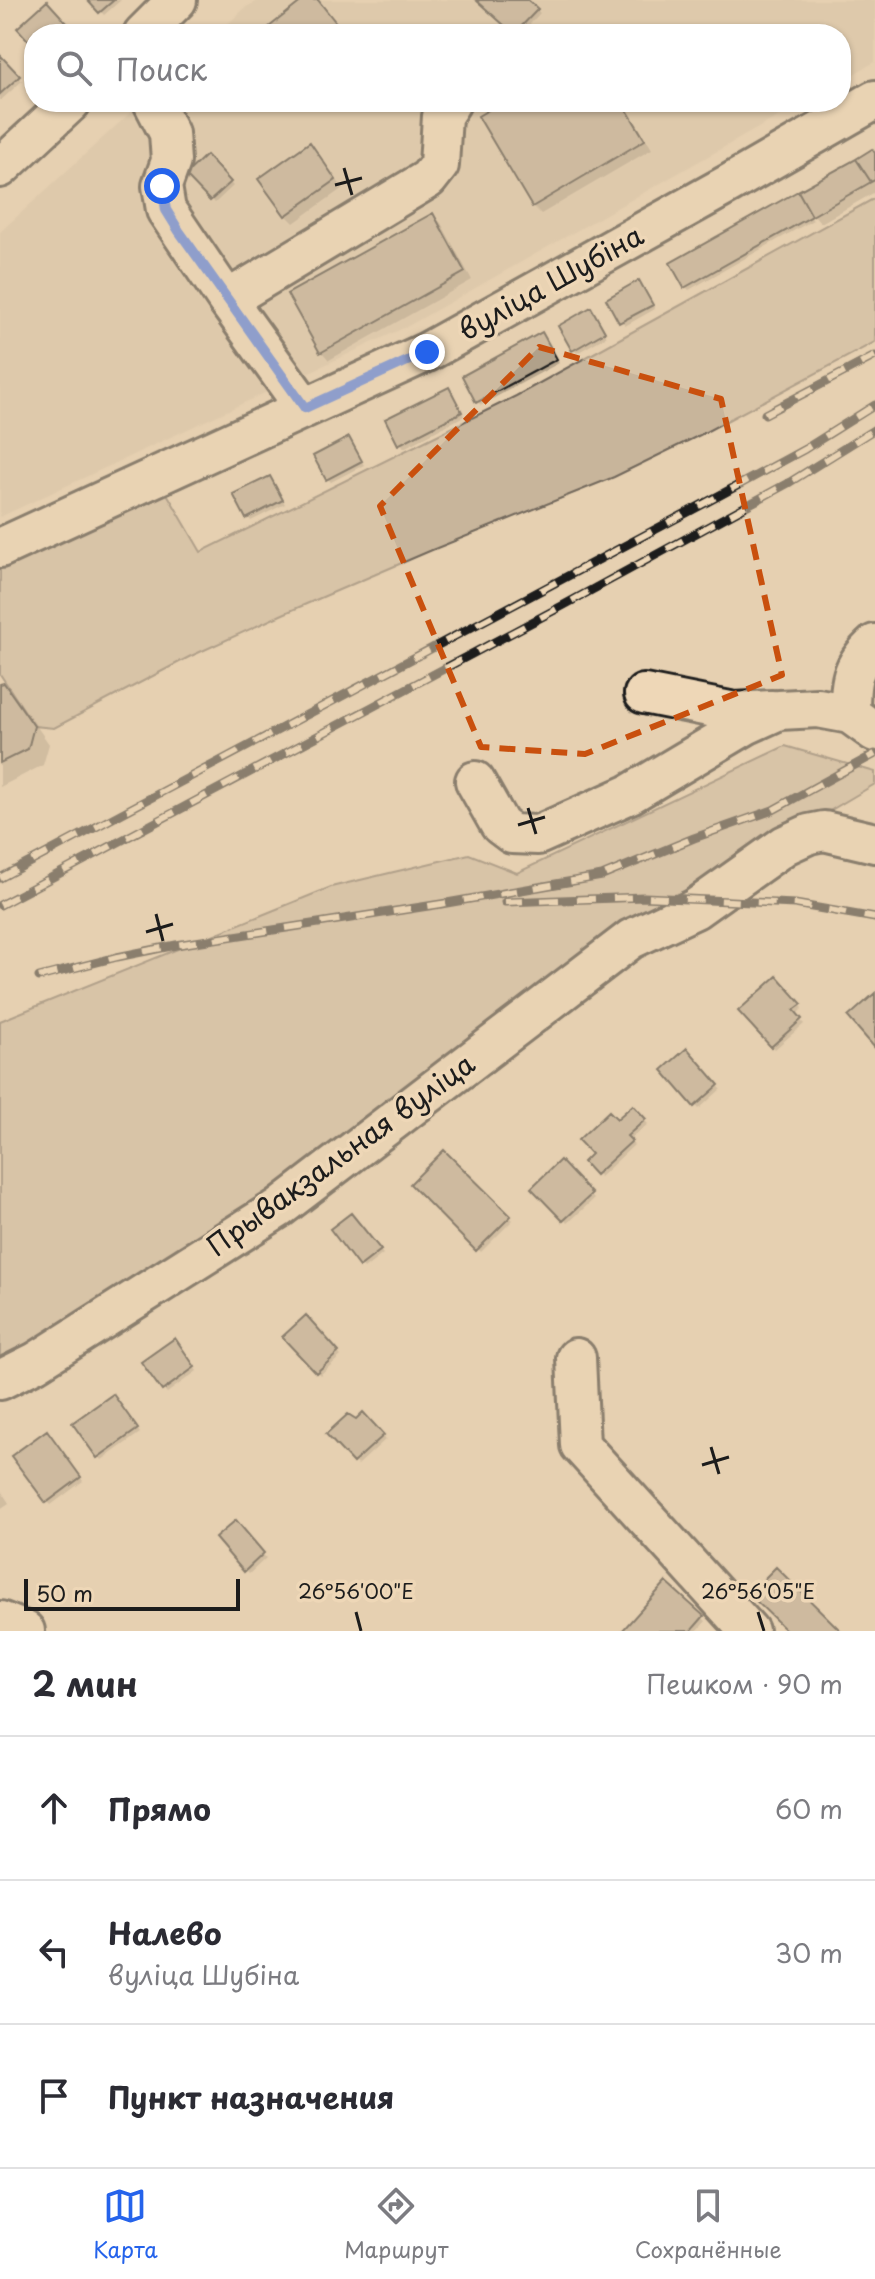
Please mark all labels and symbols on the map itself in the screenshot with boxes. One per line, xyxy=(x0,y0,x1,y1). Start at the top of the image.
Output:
route start xyxy=(144,168,180,204)
street label: вуліца Шубіна xyxy=(450,213,651,350)
route end xyxy=(409,334,445,370)
street label: Прывакзальная вуліца xyxy=(197,1041,484,1266)
scale bar xyxy=(24,1575,240,1611)
text: 26°56'00"E xyxy=(298,1576,414,1606)
text: 26°56'05"E xyxy=(701,1576,815,1606)

